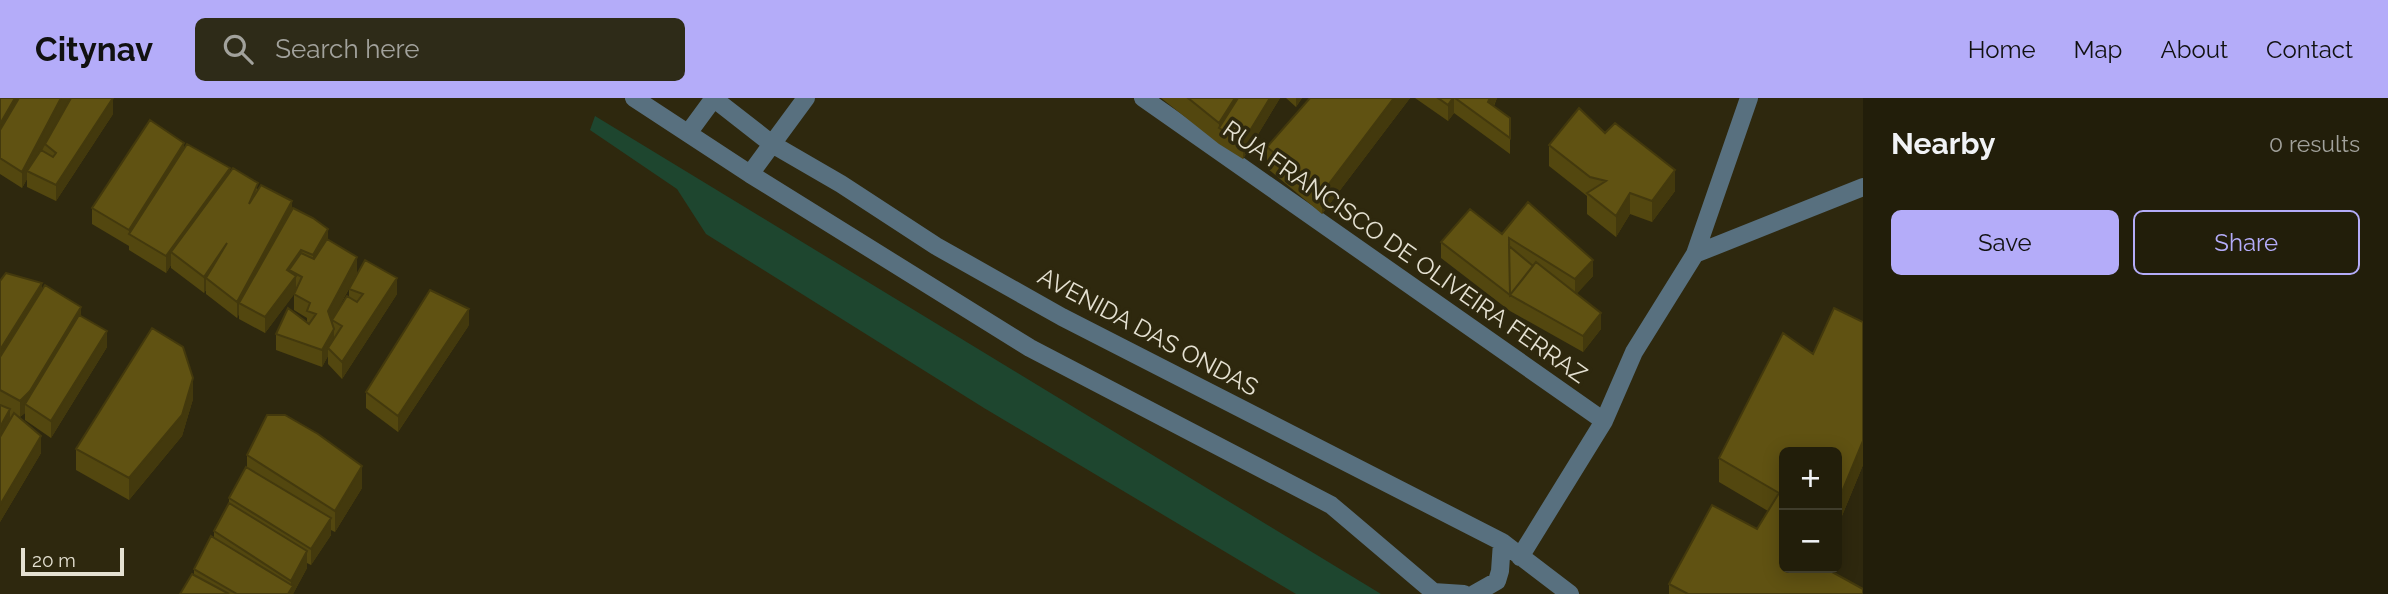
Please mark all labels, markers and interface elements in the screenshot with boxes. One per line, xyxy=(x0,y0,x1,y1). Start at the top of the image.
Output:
search box xyxy=(195,18,685,81)
text: Citynav xyxy=(35,30,153,69)
icon: search xyxy=(219,30,257,68)
text: Search here xyxy=(275,34,420,64)
text: Home xyxy=(1968,35,2036,64)
text: Map xyxy=(2074,35,2122,64)
text: About xyxy=(2160,35,2228,64)
text: Contact xyxy=(2266,35,2353,64)
street label: RUA FRANCISCO DE OLIVEIRA FERRAZ xyxy=(1218,114,1593,389)
text: Nearby xyxy=(1891,126,1995,161)
text: 0 results xyxy=(2269,130,2360,157)
button: Save xyxy=(1891,210,2119,275)
button: Share xyxy=(2133,210,2360,275)
street label: AVENIDA DAS ONDAS xyxy=(1033,261,1263,402)
map controls xyxy=(1779,447,1842,573)
button: + xyxy=(1779,447,1842,510)
button: − xyxy=(1779,510,1842,573)
scale bar xyxy=(21,545,124,577)
text: 20 m xyxy=(32,549,76,571)

